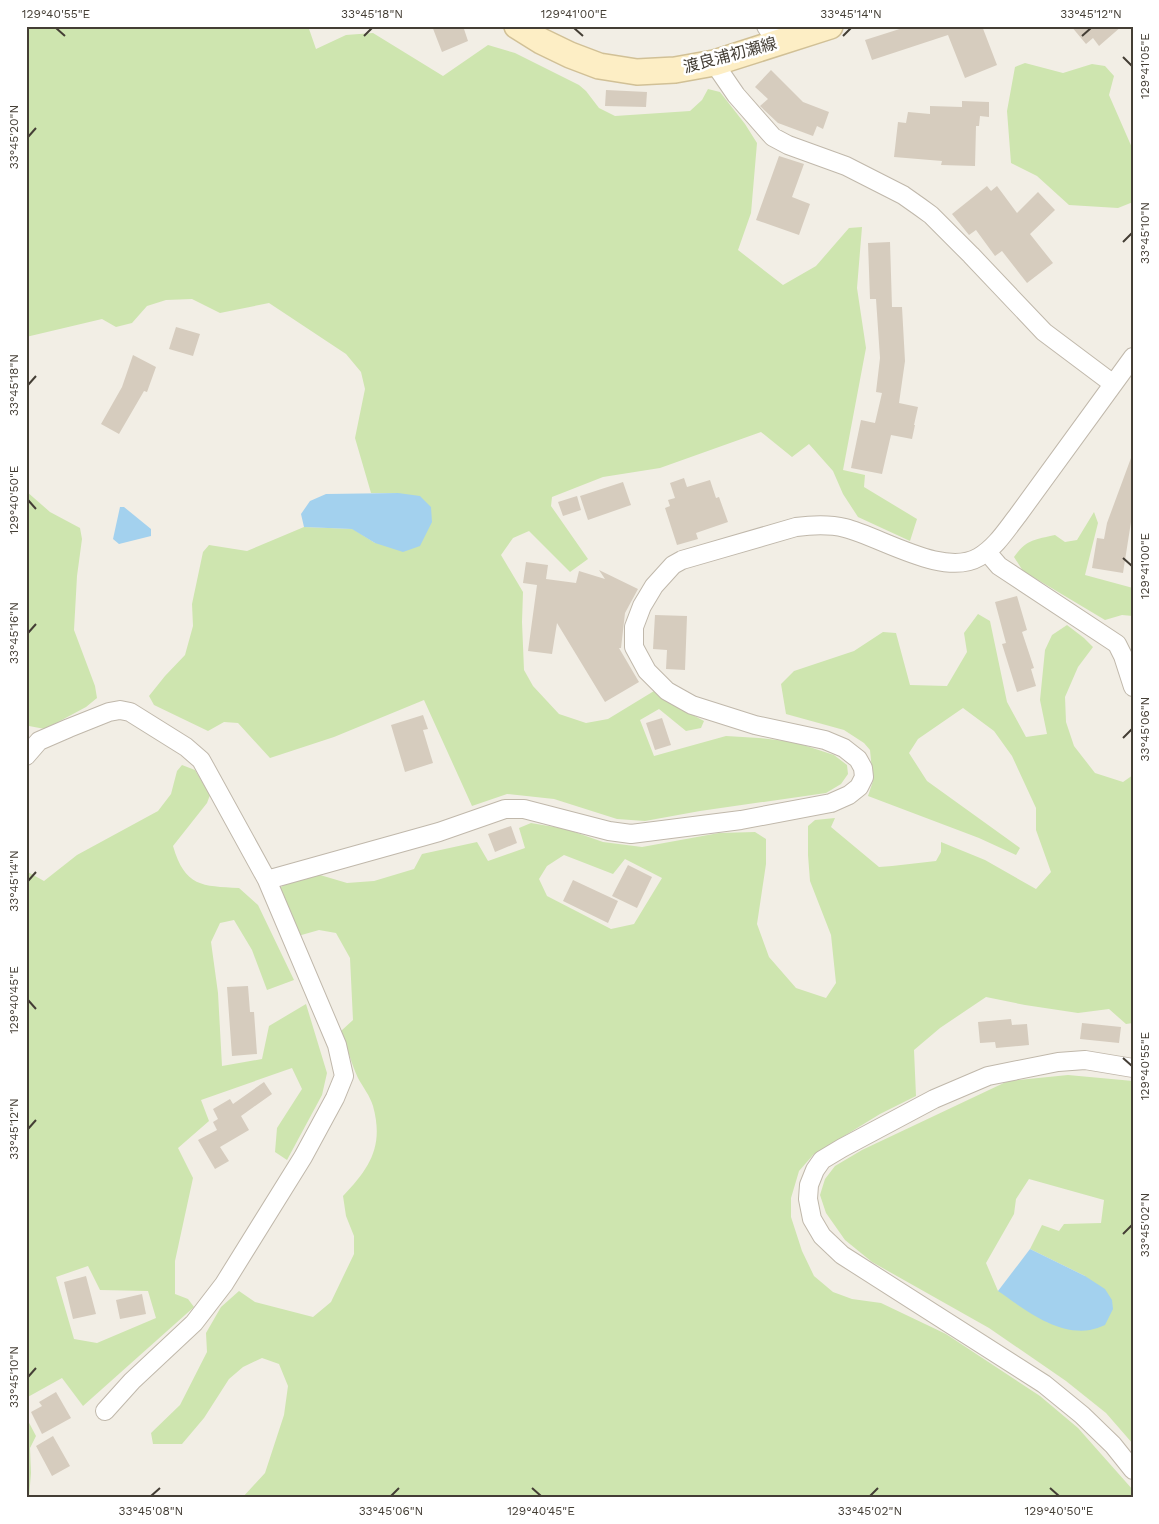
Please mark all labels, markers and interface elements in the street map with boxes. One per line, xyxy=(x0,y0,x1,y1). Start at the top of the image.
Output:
text: 129°40'55"E xyxy=(22,7,91,21)
text: 33°45'18"N xyxy=(341,7,403,21)
text: 129°41'00"E xyxy=(541,7,608,21)
text: 33°45'14"N xyxy=(820,7,882,21)
text: 33°45'12"N xyxy=(1060,7,1122,21)
street label: 渡良浦初瀬線 xyxy=(681,33,779,77)
text: 129°41'05"E xyxy=(1138,33,1152,99)
text: 33°45'20"N xyxy=(7,105,21,169)
text: 33°45'10"N xyxy=(1138,202,1152,264)
text: 33°45'18"N xyxy=(7,354,21,416)
text: 129°40'50"E xyxy=(7,465,21,534)
text: 129°41'00"E xyxy=(1138,532,1152,599)
text: 33°45'16"N xyxy=(7,602,21,664)
text: 33°45'06"N xyxy=(1138,697,1152,761)
text: 33°45'14"N xyxy=(7,850,21,912)
text: 129°40'45"E xyxy=(7,966,21,1034)
text: 129°40'55"E xyxy=(1138,1031,1152,1100)
text: 33°45'12"N xyxy=(7,1098,21,1160)
text: 33°45'02"N xyxy=(1138,1193,1152,1257)
text: 33°45'10"N xyxy=(7,1346,21,1408)
text: 33°45'08"N xyxy=(119,1504,183,1518)
text: 33°45'06"N xyxy=(359,1504,423,1518)
text: 129°40'45"E xyxy=(507,1504,575,1518)
text: 33°45'02"N xyxy=(838,1504,902,1518)
text: 129°40'50"E xyxy=(1025,1504,1094,1518)

